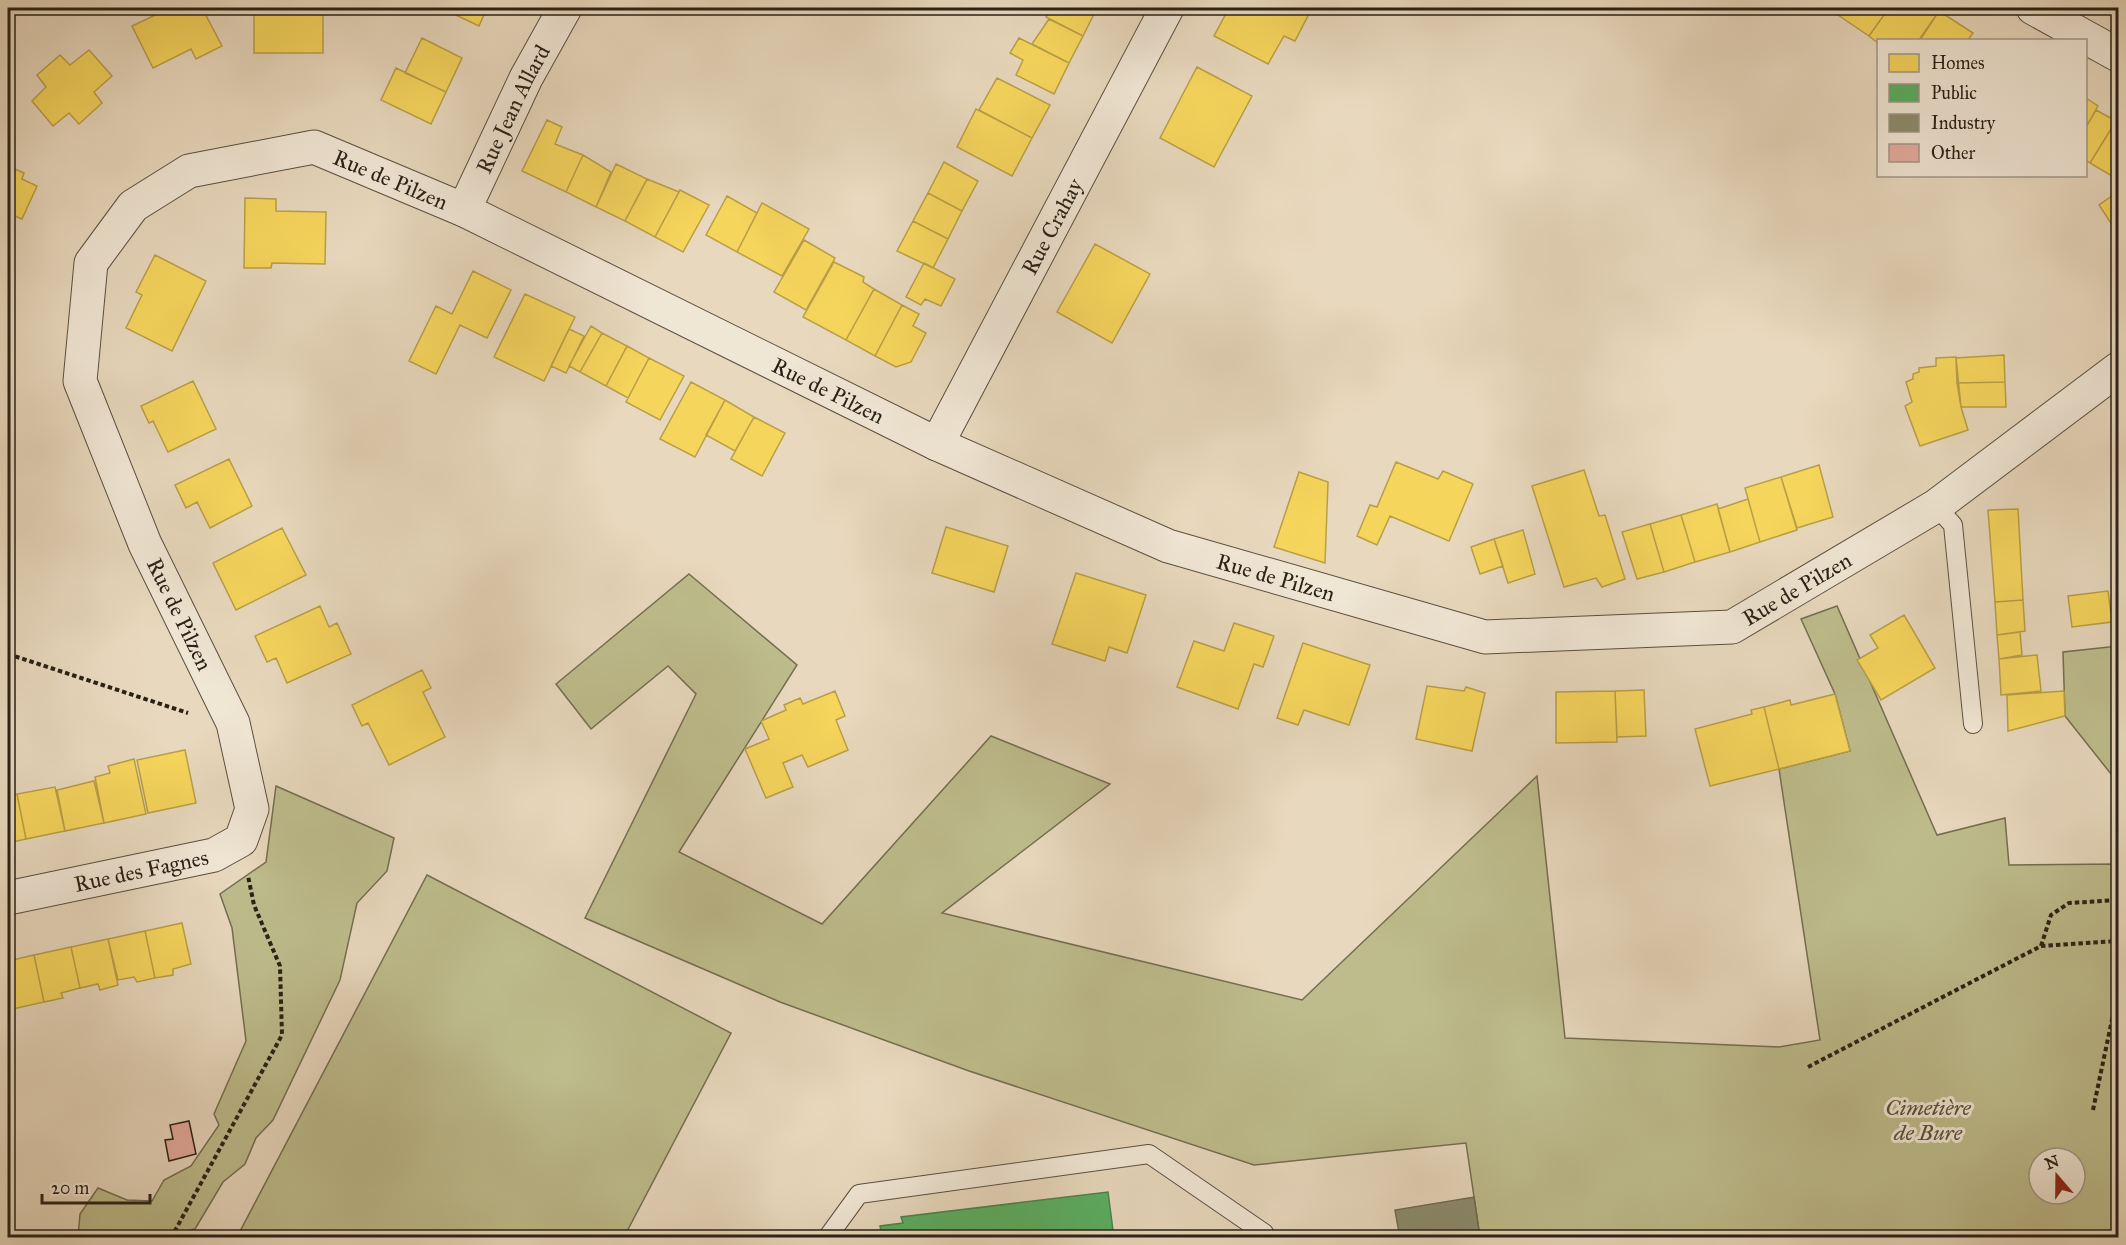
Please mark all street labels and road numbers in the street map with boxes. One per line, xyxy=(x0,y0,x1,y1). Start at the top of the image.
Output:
street label: Rue Jean Allard xyxy=(470,40,556,178)
street label: Rue de Pilzen xyxy=(329,144,452,216)
street label: Rue Crahay xyxy=(1016,173,1089,279)
street label: Rue de Pilzen xyxy=(768,352,889,430)
street label: Rue de Pilzen xyxy=(1738,546,1856,632)
street label: Rue de Pilzen xyxy=(1213,548,1338,607)
street label: Rue de Pilzen xyxy=(141,554,218,675)
street label: Rue des Fagnes xyxy=(72,844,211,898)

